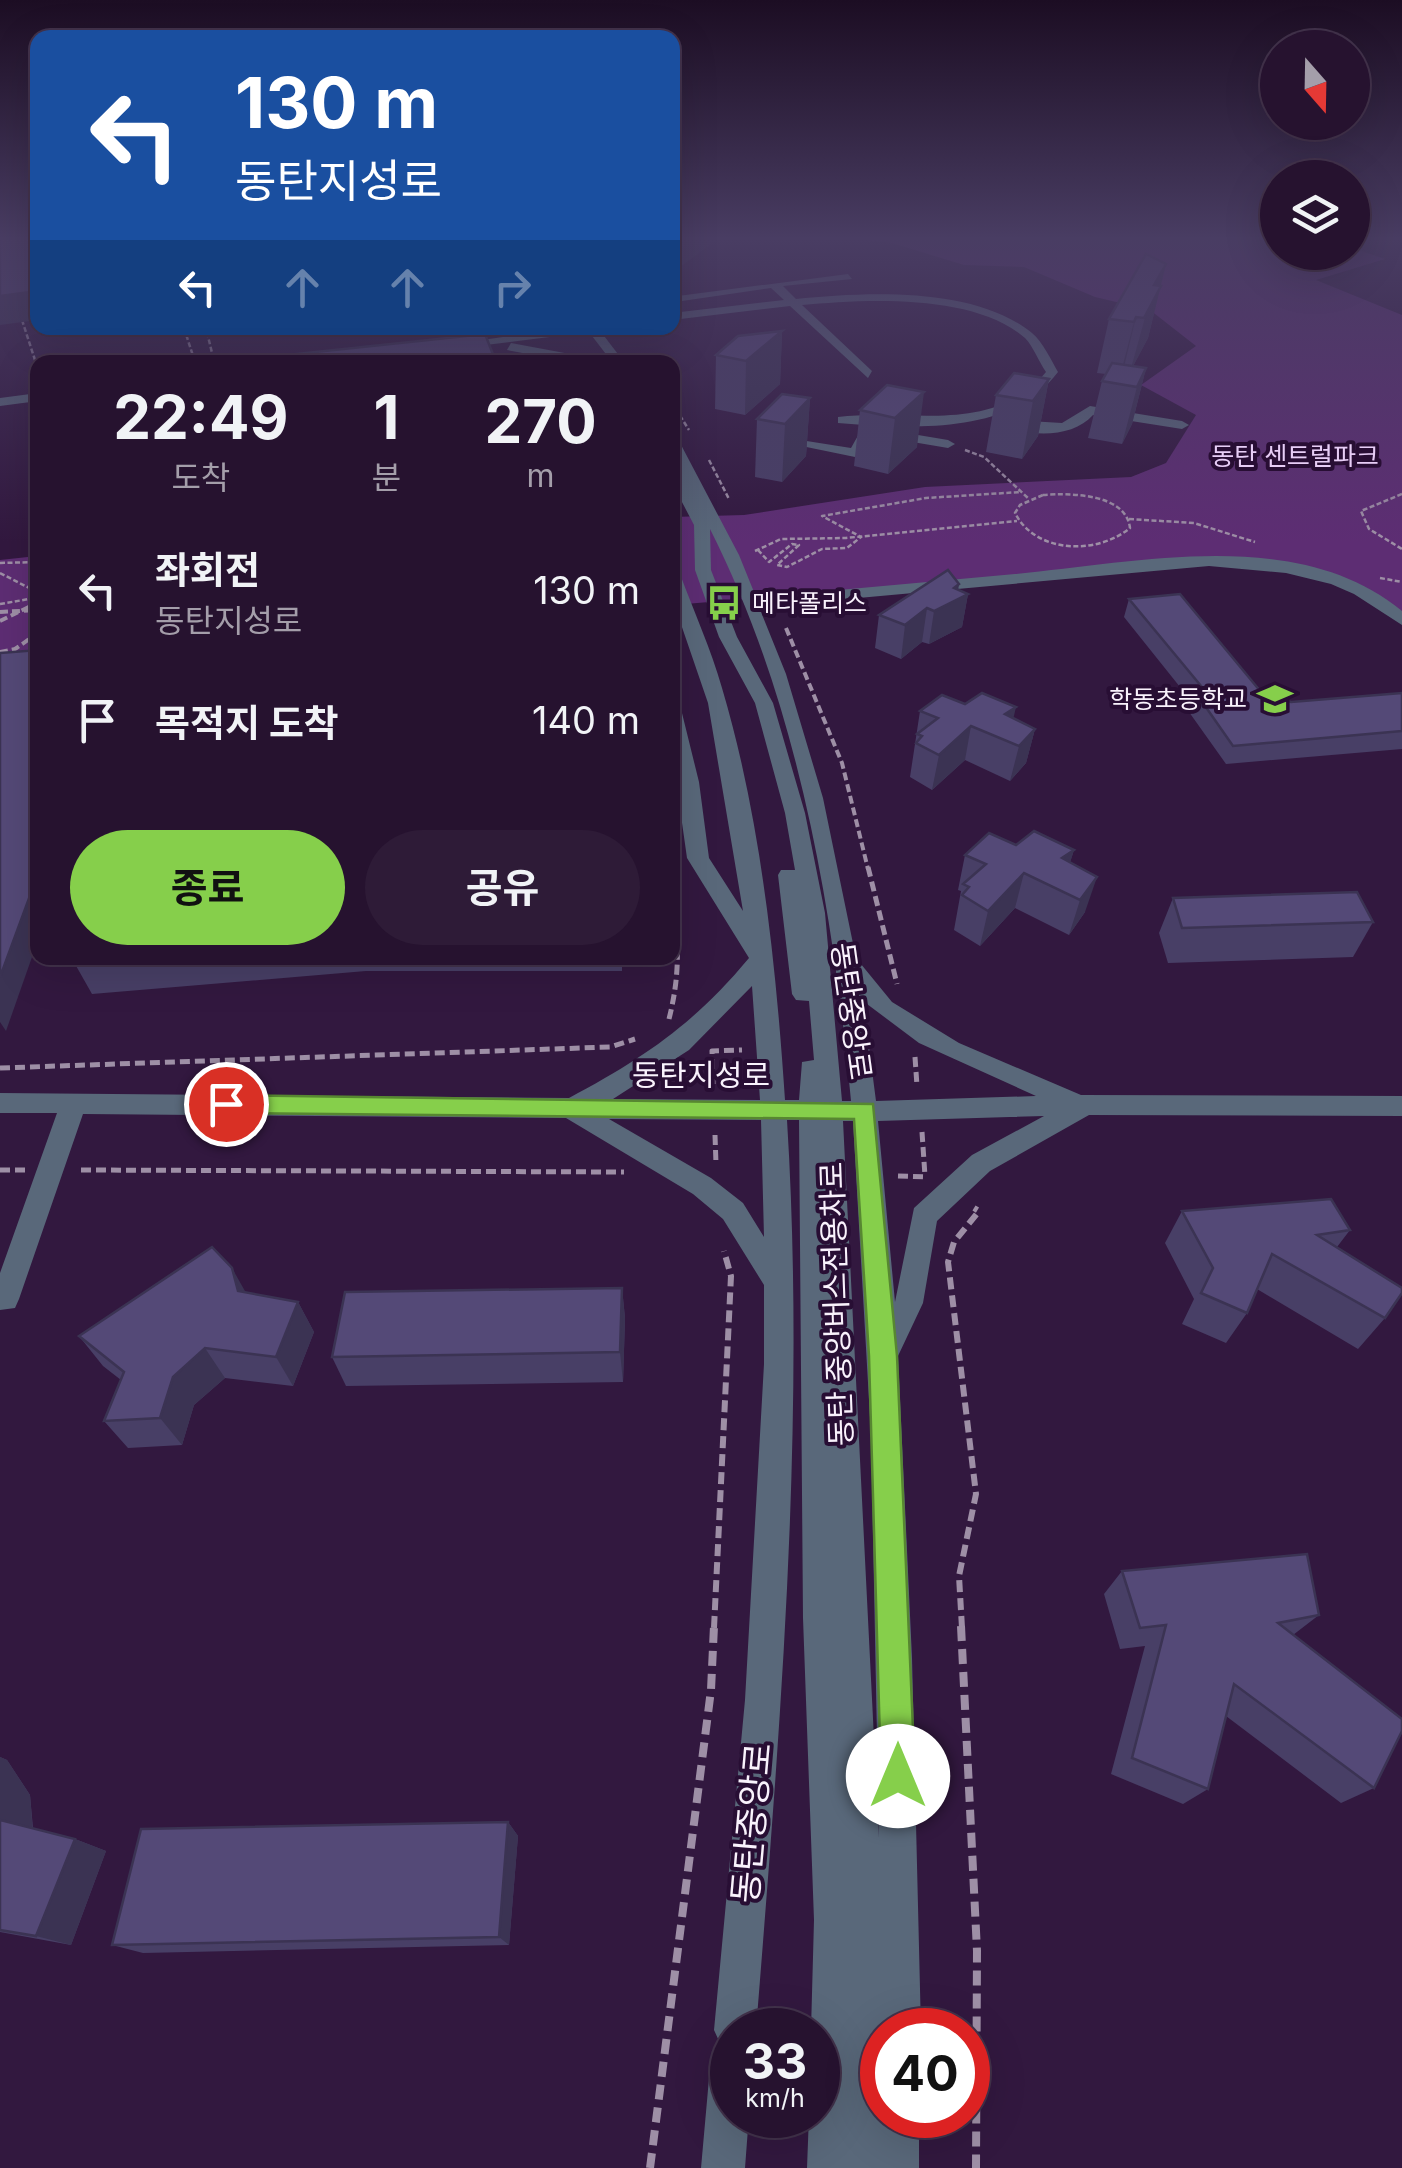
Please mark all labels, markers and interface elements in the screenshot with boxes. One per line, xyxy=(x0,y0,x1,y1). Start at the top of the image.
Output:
north arrow xyxy=(1260,30,1370,140)
map controls xyxy=(1260,30,1370,270)
text: 130 m xyxy=(235,60,438,145)
icon: left xyxy=(70,70,200,200)
text: 동탄지성로 xyxy=(235,153,442,208)
button: layers xyxy=(1260,160,1370,270)
icon: left xyxy=(170,260,225,315)
icon: ahead xyxy=(275,260,330,315)
icon: ahead xyxy=(380,260,435,315)
icon: right xyxy=(485,260,540,315)
text: 22:49 xyxy=(113,381,288,453)
text: 1 xyxy=(374,381,399,453)
text: 270 xyxy=(484,385,597,457)
park label: 동탄 센트럴파크 xyxy=(1211,441,1379,471)
text: m xyxy=(527,456,555,495)
text: 도착 xyxy=(171,458,230,497)
text: 분 xyxy=(372,458,401,497)
text: 좌회전 xyxy=(155,547,260,593)
icon: left xyxy=(70,563,125,618)
text: 130 m xyxy=(533,567,640,613)
bus stop icon: 메타폴리스 xyxy=(705,584,743,622)
place label: 메타폴리스 xyxy=(752,588,867,618)
text: 동탄지성로 xyxy=(155,601,302,640)
school or university icon: 학동초등학교 xyxy=(1256,680,1294,718)
place label: 학동초등학교 xyxy=(1109,684,1247,714)
icon: arrive xyxy=(70,693,125,748)
text: 140 m xyxy=(532,697,640,743)
text: 목적지 도착 xyxy=(155,700,339,746)
button: 종료 xyxy=(70,830,345,945)
button: 공유 xyxy=(365,830,640,945)
street label: 동탄중앙로 xyxy=(825,940,879,1082)
street label: 동탄지성로 xyxy=(632,1057,770,1093)
pin xyxy=(184,1062,269,1147)
icon: arrive xyxy=(199,1077,254,1132)
street label: 동탄 중앙버스전용차로 xyxy=(813,1161,859,1447)
position arrow xyxy=(846,1724,950,1828)
street label: 동탄중앙로 xyxy=(723,1741,779,1905)
speed limit sign: 40 xyxy=(860,2008,990,2138)
text: 33 xyxy=(743,2031,807,2091)
text: km/h xyxy=(745,2083,805,2113)

